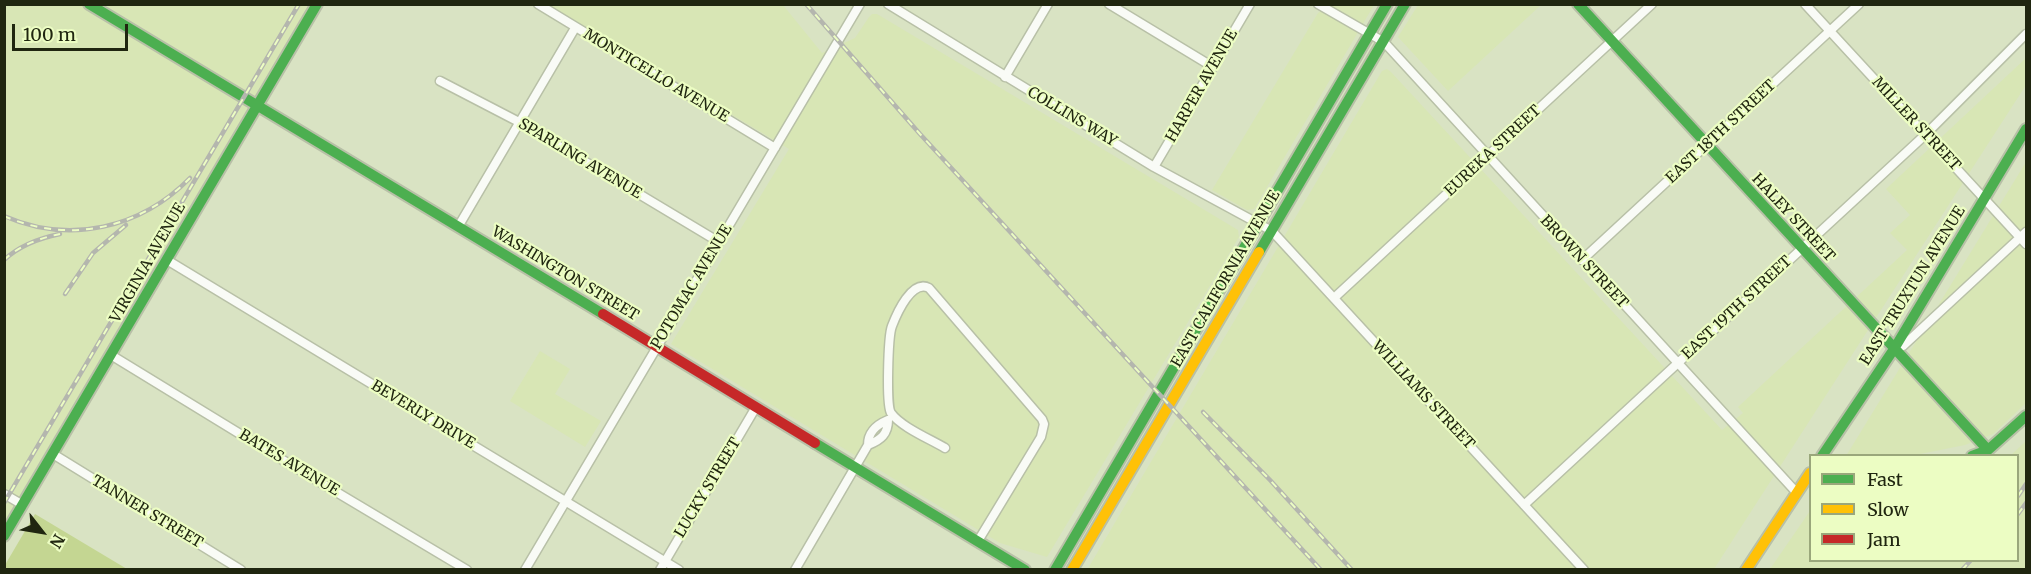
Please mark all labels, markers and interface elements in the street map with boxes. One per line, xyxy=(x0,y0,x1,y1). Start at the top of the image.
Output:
scale bar xyxy=(15,12,130,50)
text: 100 m xyxy=(23,23,76,46)
street label: MONTICELLO AVENUE xyxy=(580,25,732,127)
street label: HARPER AVENUE xyxy=(1162,26,1242,146)
street label: MILLER STREET xyxy=(1868,73,1964,175)
street label: EAST 18TH STREET xyxy=(1662,76,1780,188)
street label: COLLINS WAY xyxy=(1024,83,1120,151)
street label: EUREKA STREET xyxy=(1441,102,1545,200)
street label: SPARLING AVENUE xyxy=(515,115,645,203)
street label: HALEY STREET xyxy=(1748,170,1838,266)
street label: EAST CALIFORNIA AVENUE xyxy=(1168,187,1284,371)
street label: VIRGINIA AVENUE xyxy=(106,200,190,326)
street label: EAST TRUXTUN AVENUE xyxy=(1857,203,1969,369)
street label: BROWN STREET xyxy=(1536,212,1632,312)
street label: POTOMAC AVENUE xyxy=(648,221,736,353)
street label: WASHINGTON STREET xyxy=(488,223,642,325)
street label: EAST 19TH STREET xyxy=(1678,252,1796,364)
street label: WILLIAMS STREET xyxy=(1368,337,1478,453)
street label: BEVERLY DRIVE xyxy=(368,377,478,453)
street label: BATES AVENUE xyxy=(236,426,342,500)
street label: LUCKY STREET xyxy=(671,435,745,541)
legend xyxy=(1809,454,2019,562)
text: Fast xyxy=(1867,468,1903,491)
street label: TANNER STREET xyxy=(88,472,206,552)
text: Slow xyxy=(1867,498,1909,521)
north arrow xyxy=(12,502,72,562)
text: Jam xyxy=(1867,528,1901,551)
text: N xyxy=(46,531,69,552)

